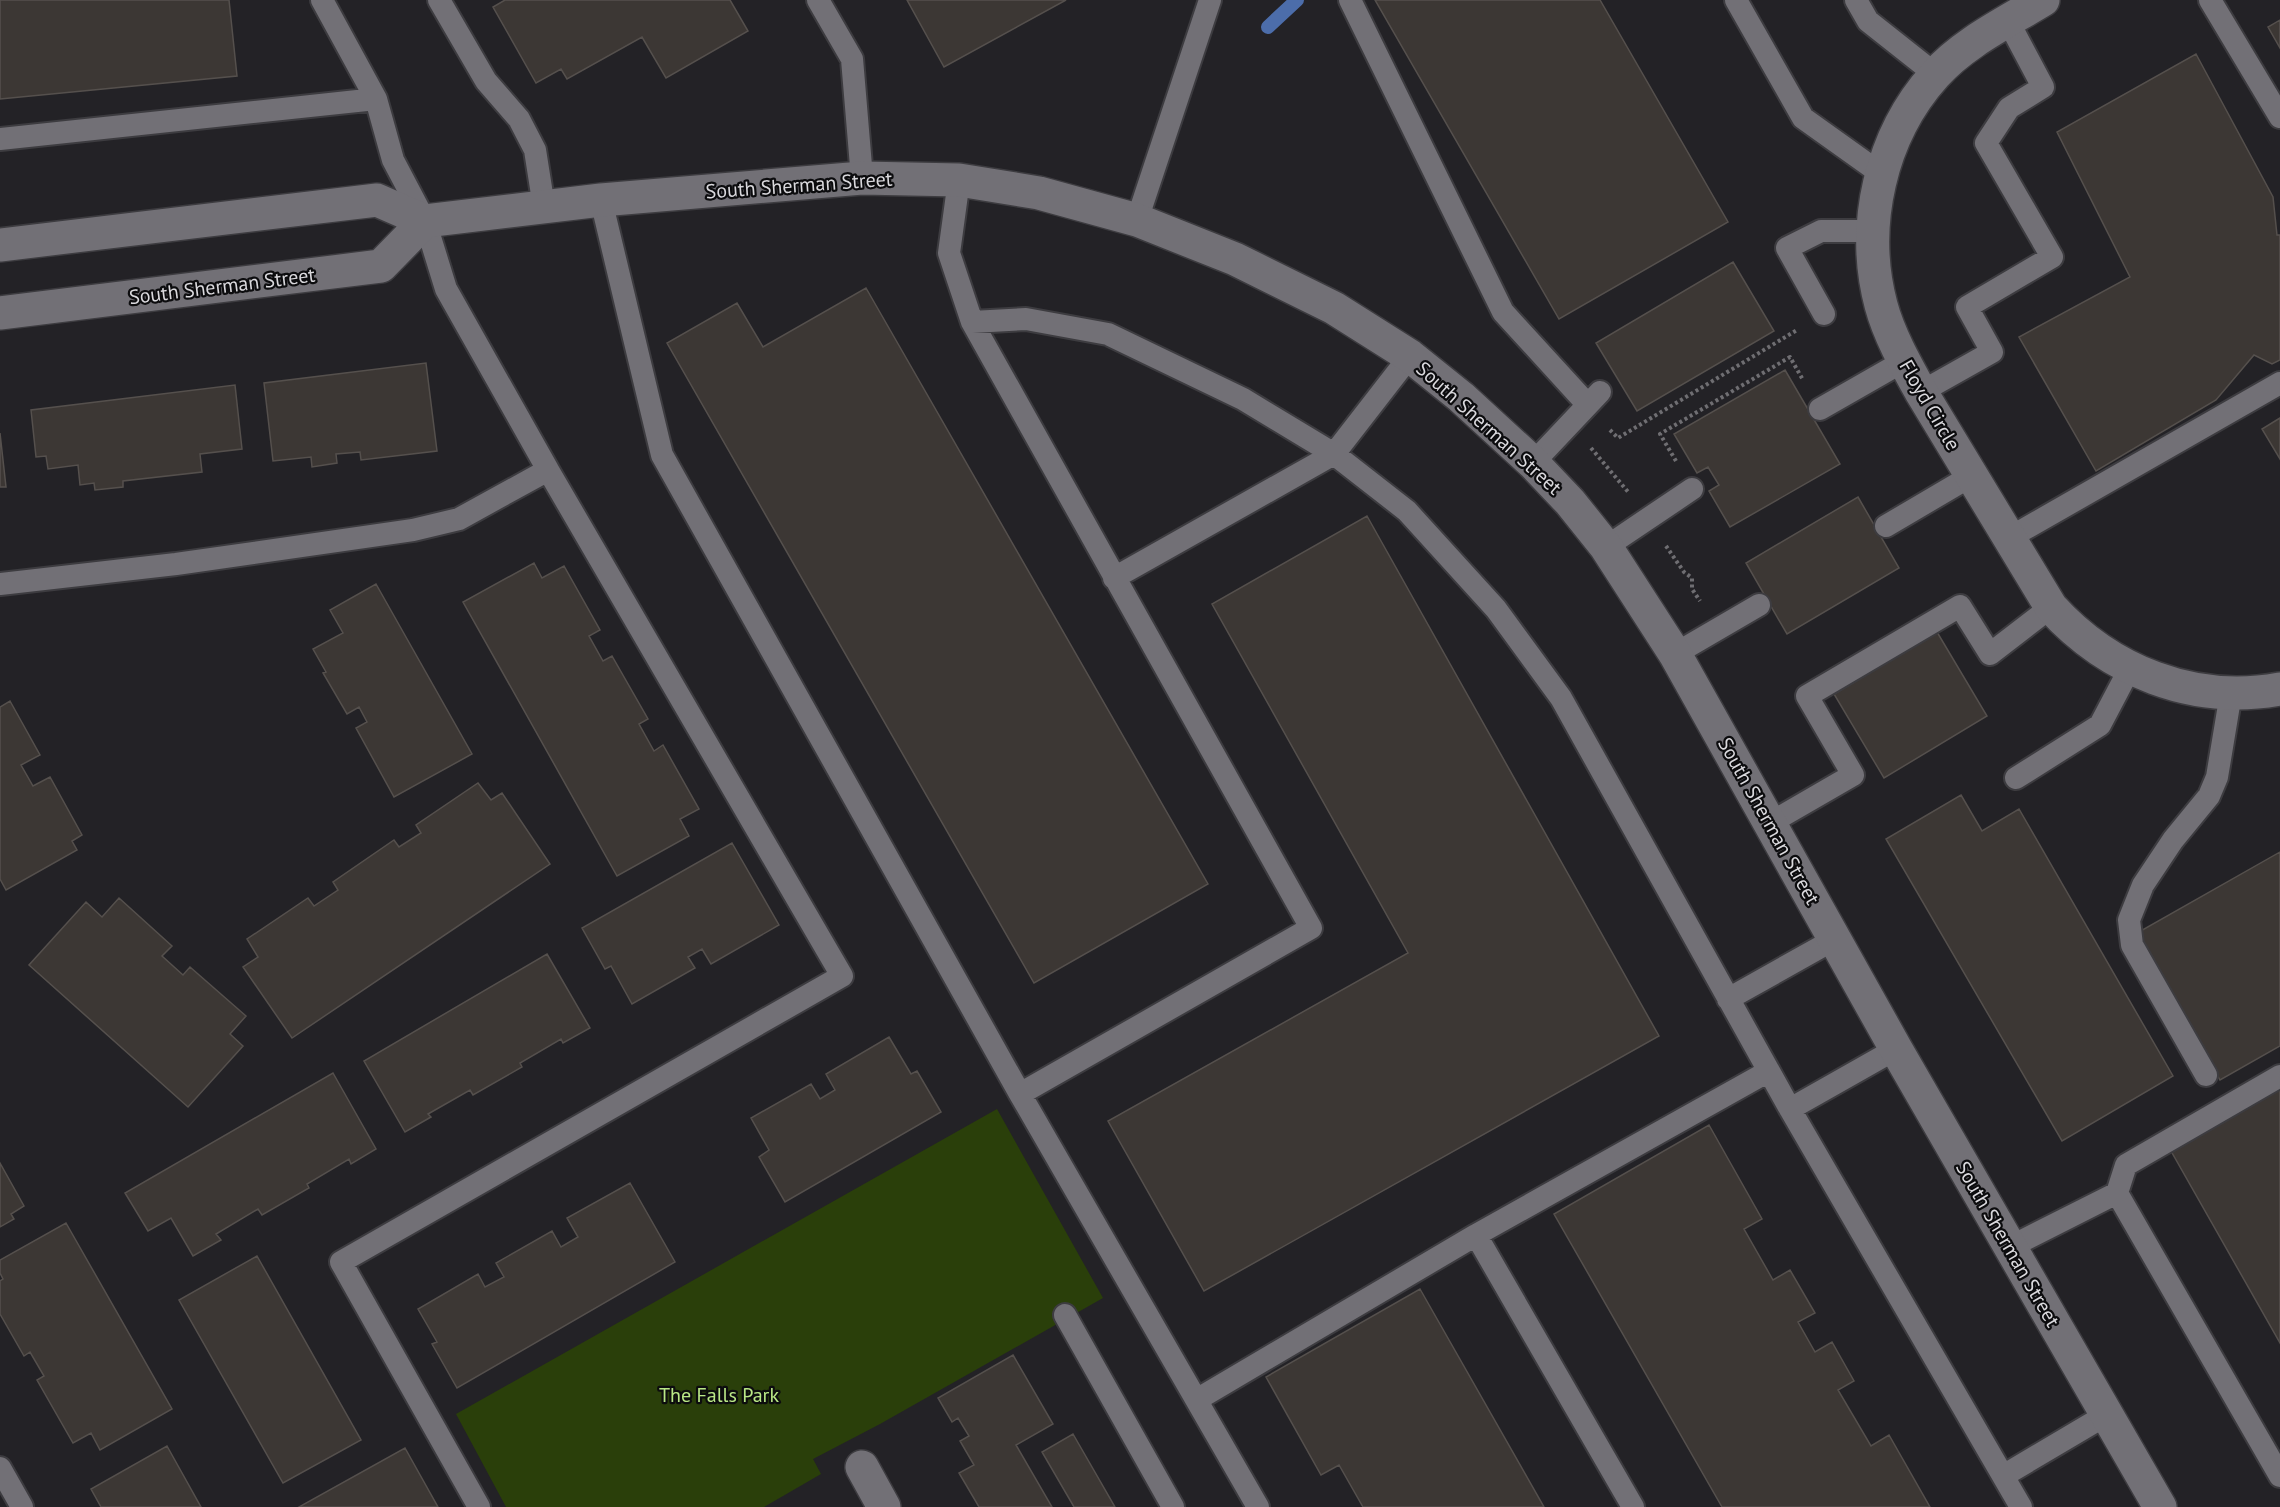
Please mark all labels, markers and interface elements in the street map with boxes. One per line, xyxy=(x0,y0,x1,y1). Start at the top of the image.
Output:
street label: South Sherman Street xyxy=(705,165,894,204)
street label: South Sherman Street xyxy=(127,262,317,310)
street label: Floyd Circle xyxy=(1894,355,1966,455)
street label: South Sherman Street xyxy=(1411,356,1567,500)
street label: South Sherman Street xyxy=(1712,733,1826,909)
street label: South Sherman Street xyxy=(1950,1156,2066,1332)
park label: The Falls Park xyxy=(659,1382,779,1408)

